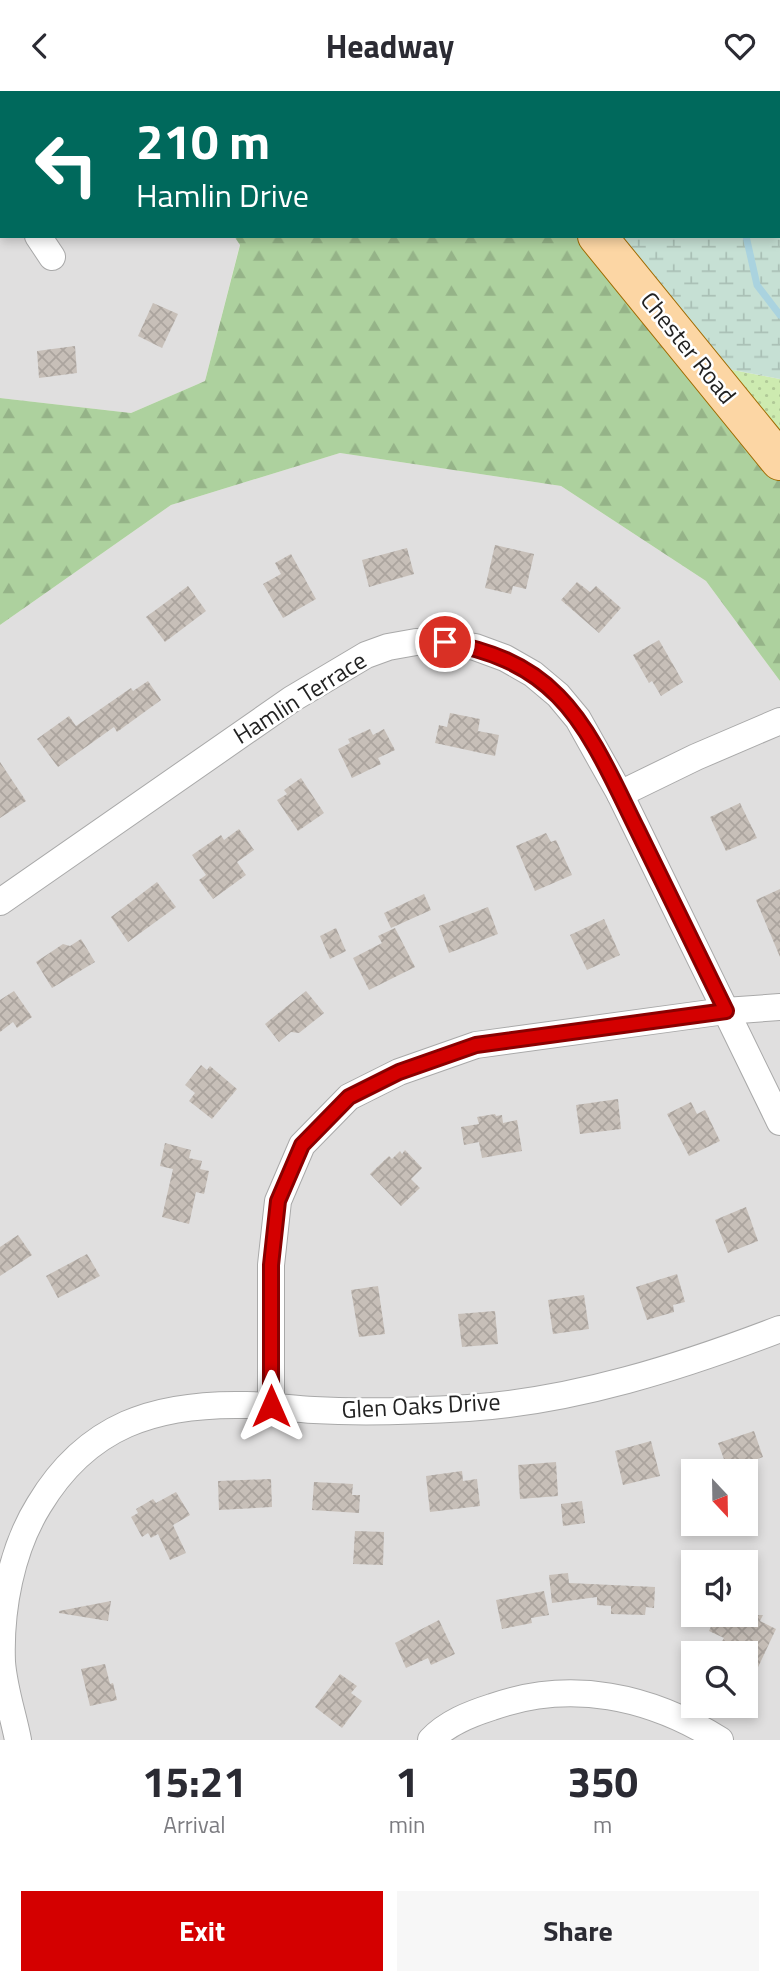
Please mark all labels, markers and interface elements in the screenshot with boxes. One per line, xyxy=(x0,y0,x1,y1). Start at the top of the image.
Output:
text: Headway xyxy=(326,22,454,70)
icon: back xyxy=(21,27,59,65)
icon: heart xyxy=(721,27,759,65)
text: 210 m xyxy=(136,103,270,178)
icon: left xyxy=(21,119,112,210)
text: Hamlin Drive xyxy=(136,171,309,219)
street label: Chester Road xyxy=(632,283,745,411)
pin xyxy=(415,612,475,672)
icon: arrive xyxy=(426,623,464,661)
street label: Hamlin Terrace xyxy=(226,642,373,752)
position arrow xyxy=(234,1369,308,1443)
street label: Glen Oaks Drive xyxy=(341,1383,501,1427)
north arrow xyxy=(681,1459,758,1537)
map controls xyxy=(681,1459,758,1718)
button: sound xyxy=(681,1550,758,1627)
button: search xyxy=(681,1641,758,1718)
text: 15:21 xyxy=(142,1749,247,1813)
text: 1 xyxy=(395,1749,419,1813)
text: 350 xyxy=(567,1749,638,1813)
text: Arrival xyxy=(163,1807,226,1842)
text: min xyxy=(389,1807,425,1842)
text: m xyxy=(593,1807,612,1842)
button: Exit xyxy=(21,1891,383,1971)
button: Share xyxy=(397,1891,759,1971)

